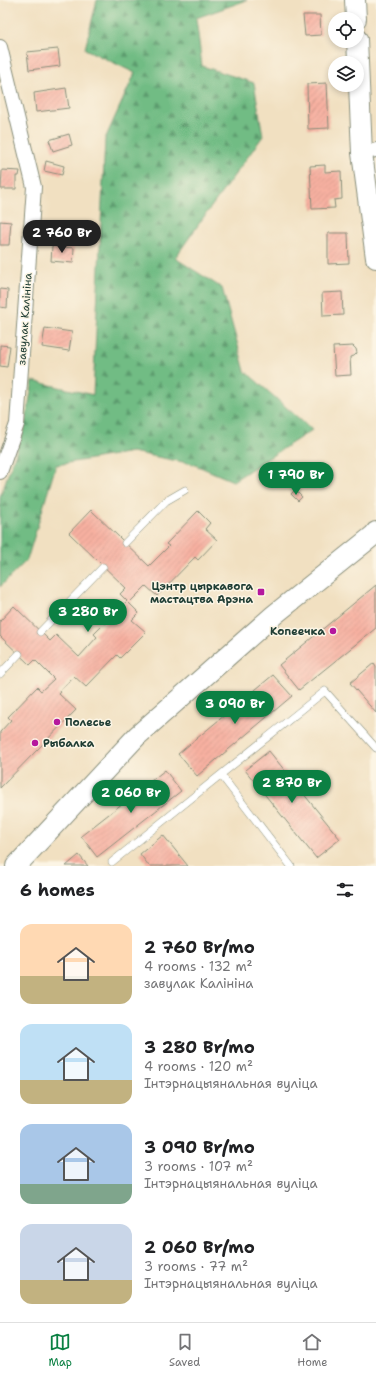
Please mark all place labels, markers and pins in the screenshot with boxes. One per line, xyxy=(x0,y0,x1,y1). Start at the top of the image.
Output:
pin: 2 760 Br xyxy=(21,220,103,254)
pin: 1 790 Br xyxy=(255,462,337,496)
place label: Цэнтр цыркавога мастацтва Арэна xyxy=(150,579,253,607)
marker: Цэнтр цыркавога мастацтва Арэна xyxy=(256,587,266,597)
pin: 3 280 Br xyxy=(47,599,129,633)
place label: Копеечка xyxy=(270,624,325,639)
marker: Копеечка xyxy=(328,626,338,636)
pin: 3 090 Br xyxy=(194,691,276,725)
place label: Полесье xyxy=(65,715,112,730)
marker: Полесье xyxy=(52,717,62,727)
place label: Рыбалка xyxy=(43,736,95,751)
marker: Рыбалка xyxy=(30,738,40,748)
pin: 2 870 Br xyxy=(251,770,333,804)
pin: 2 060 Br xyxy=(90,780,172,814)

